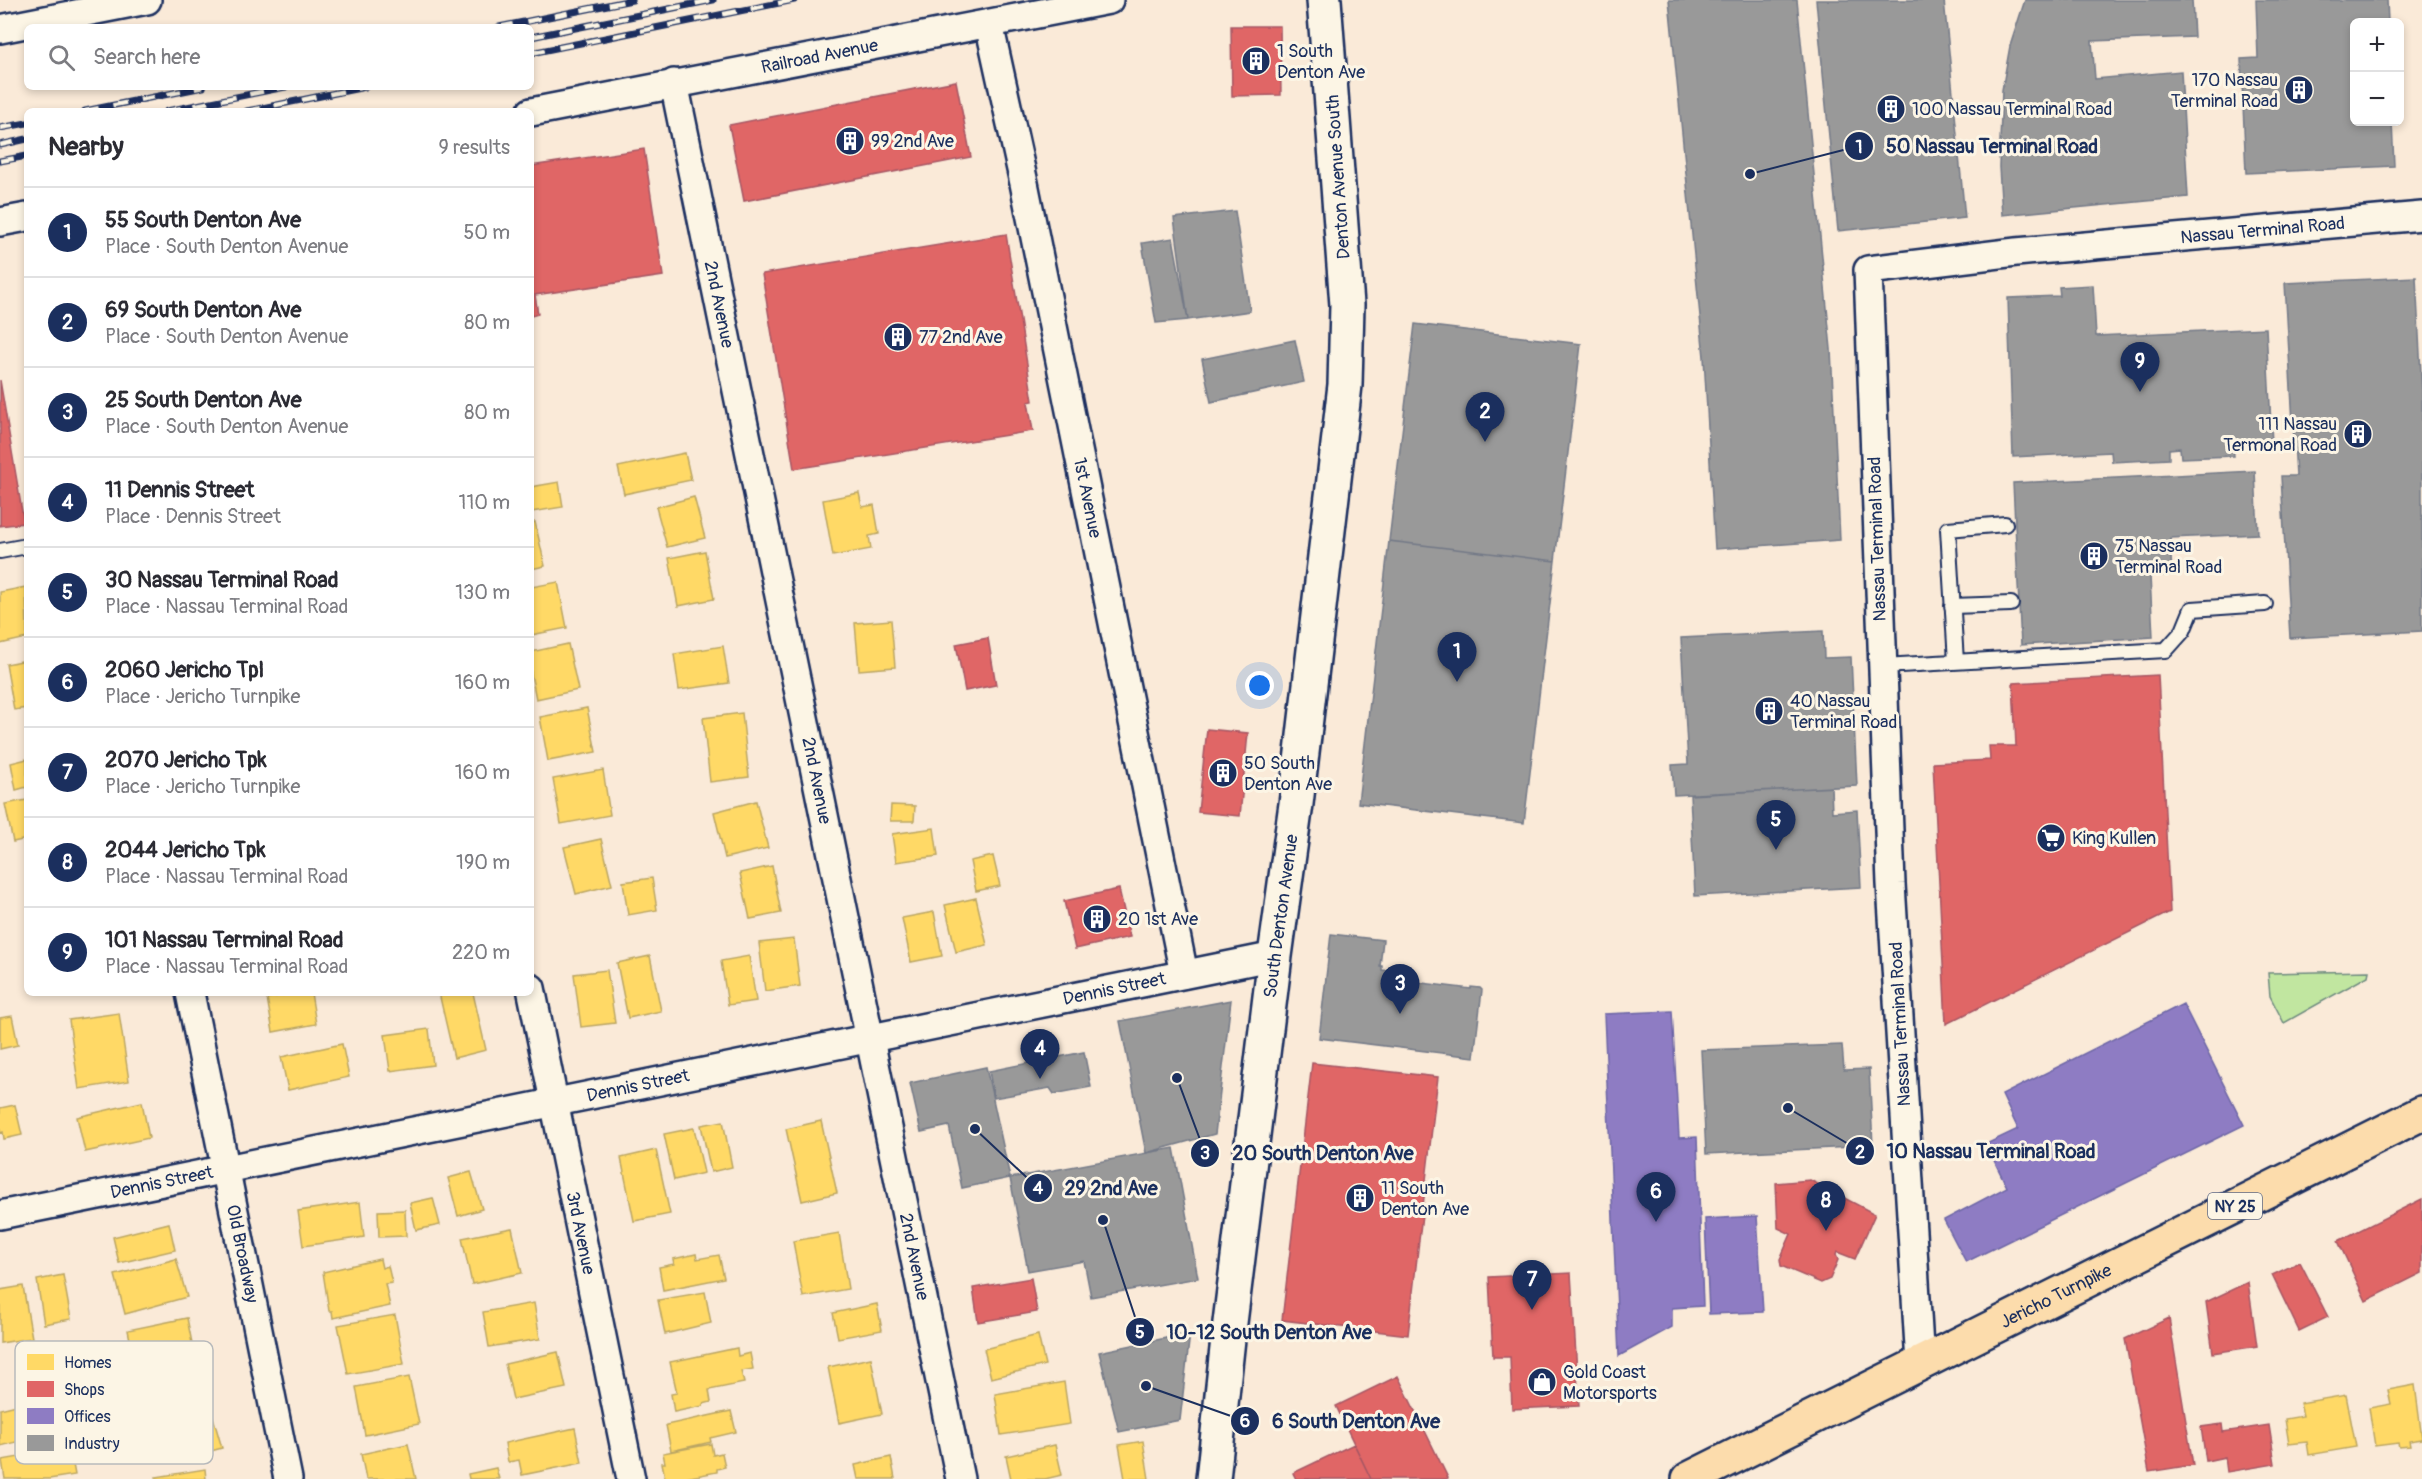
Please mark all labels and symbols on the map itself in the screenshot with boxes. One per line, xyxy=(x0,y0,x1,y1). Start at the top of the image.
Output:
street label: Railroad Avenue xyxy=(759,34,880,79)
place label: 1 South Denton Ave xyxy=(1277,40,1365,84)
building icon: 1 South Denton Ave xyxy=(1240,45,1272,77)
place label: 170 Nassau Terminal Road xyxy=(2171,69,2278,113)
building icon: 170 Nassau Terminal Road xyxy=(2283,74,2315,106)
building icon: 100 Nassau Terminal Road xyxy=(1875,93,1907,125)
street label: Denton Avenue South xyxy=(1321,94,1356,260)
place label: 100 Nassau Terminal Road xyxy=(1912,98,2112,121)
building icon: 99 2nd Ave xyxy=(834,125,866,157)
callout: 50 Nassau Terminal Road xyxy=(1844,127,2110,165)
place label: 99 2nd Ave xyxy=(871,130,954,153)
text: 50 Nassau Terminal Road xyxy=(1886,134,2098,159)
text: 1 xyxy=(1855,136,1863,159)
street label: Nassau Terminal Road xyxy=(2180,212,2346,249)
street label: 2nd Avenue xyxy=(699,259,739,350)
building icon: 77 2nd Ave xyxy=(882,321,914,353)
place label: 77 2nd Ave xyxy=(919,326,1003,349)
pin: 9 xyxy=(2120,342,2160,392)
pin: 2 xyxy=(1466,392,1504,442)
place label: 111 Nassau Termonal Road xyxy=(2223,413,2337,457)
building icon: 111 Nassau Termonal Road xyxy=(2342,418,2374,450)
street label: 1st Avenue xyxy=(1068,456,1107,540)
street label: Nassau Terminal Road xyxy=(1863,456,1892,622)
place label: 75 Nassau Terminal Road xyxy=(2115,535,2222,579)
building icon: 75 Nassau Terminal Road xyxy=(2078,540,2110,572)
pin: 1 xyxy=(1438,632,1476,682)
your location xyxy=(1245,671,1274,700)
place label: 40 Nassau Terminal Road xyxy=(1790,690,1897,734)
building icon: 40 Nassau Terminal Road xyxy=(1753,695,1785,727)
street label: 2nd Avenue xyxy=(796,735,837,826)
place label: 50 South Denton Ave xyxy=(1244,752,1332,796)
building icon: 50 South Denton Ave xyxy=(1207,757,1239,789)
pin: 5 xyxy=(1756,800,1796,850)
supermarket icon: King Kullen xyxy=(2035,822,2067,854)
place label: King Kullen xyxy=(2072,827,2156,850)
street label: South Denton Avenue xyxy=(1259,833,1304,999)
building icon: 20 1st Ave xyxy=(1081,903,1113,935)
place label: 20 1st Ave xyxy=(1118,908,1198,931)
street label: Nassau Terminal Road xyxy=(1885,941,1916,1107)
pin: 3 xyxy=(1380,964,1420,1014)
street label: Dennis Street xyxy=(1061,967,1168,1011)
pin: 4 xyxy=(1020,1030,1060,1079)
street label: Dennis Street xyxy=(585,1064,692,1108)
callout: 10 Nassau Terminal Road xyxy=(1845,1132,2108,1170)
callout: 20 South Denton Ave xyxy=(1190,1134,1426,1172)
text: 10 Nassau Terminal Road xyxy=(1887,1139,2095,1164)
text: 20 South Denton Ave xyxy=(1232,1141,1415,1166)
text: 2 xyxy=(1855,1141,1865,1164)
text: 3 xyxy=(1200,1142,1210,1165)
street label: Dennis Street xyxy=(108,1161,216,1204)
callout: 29 2nd Ave xyxy=(1023,1169,1170,1207)
pin: 6 xyxy=(1636,1172,1676,1222)
text: 29 2nd Ave xyxy=(1064,1176,1159,1201)
text: 4 xyxy=(1033,1177,1044,1200)
place label: 11 South Denton Ave xyxy=(1381,1177,1469,1221)
building icon: 11 South Denton Ave xyxy=(1344,1182,1376,1214)
pin: 8 xyxy=(1806,1182,1846,1231)
street label: 3rd Avenue xyxy=(561,1190,600,1277)
road number: NY 25 xyxy=(2208,1193,2262,1219)
street label: Old Broadway xyxy=(221,1203,263,1305)
street label: 2nd Avenue xyxy=(894,1211,934,1302)
street label: Jericho Turnpike xyxy=(1997,1259,2116,1334)
pin: 7 xyxy=(1512,1260,1552,1310)
callout: 10-12 South Denton Ave xyxy=(1125,1313,1384,1351)
text: 10-12 South Denton Ave xyxy=(1166,1320,1373,1345)
text: 5 xyxy=(1135,1321,1145,1344)
legend xyxy=(15,1341,213,1464)
text: Homes xyxy=(64,1353,112,1373)
place label: Gold Coast Motorsports xyxy=(1563,1361,1657,1405)
shop icon: Gold Coast Motorsports xyxy=(1526,1366,1558,1398)
text: Shops xyxy=(64,1380,104,1400)
callout: 6 South Denton Ave xyxy=(1230,1402,1452,1440)
text: Offices xyxy=(64,1407,111,1427)
text: 6 South Denton Ave xyxy=(1272,1409,1441,1434)
text: 6 xyxy=(1240,1410,1250,1433)
text: Industry xyxy=(64,1434,120,1454)

